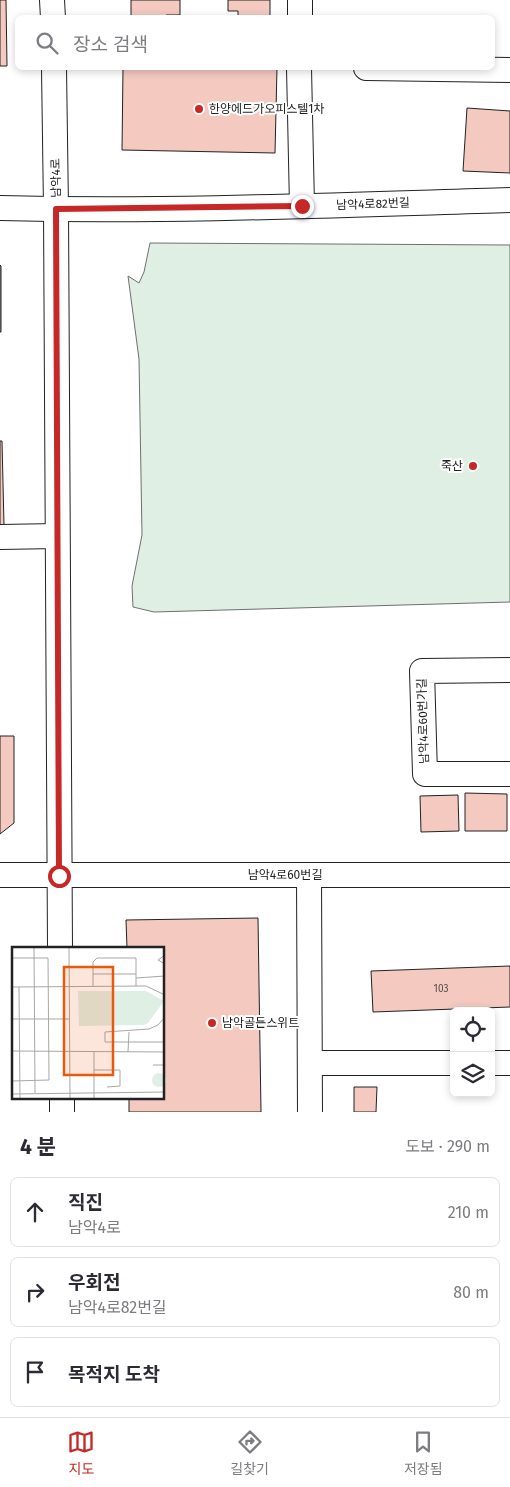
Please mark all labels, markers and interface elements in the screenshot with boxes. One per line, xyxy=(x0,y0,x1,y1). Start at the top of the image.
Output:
search box xyxy=(15,15,495,70)
icon: search xyxy=(33,29,61,57)
text: 장소 검색 xyxy=(73,33,148,56)
place label: 한양에드가오피스텔1차 xyxy=(209,102,325,116)
marker: 한양에드가오피스텔1차 xyxy=(193,103,205,115)
street label: 남악4로 xyxy=(49,158,63,198)
route end xyxy=(291,195,314,218)
street label: 남악4로82번길 xyxy=(336,196,410,212)
place label: 죽산 xyxy=(441,459,463,473)
marker: 죽산 xyxy=(467,460,479,472)
street label: 남악4로60번가길 xyxy=(415,678,431,764)
route start xyxy=(48,865,71,888)
street label: 남악4로60번길 xyxy=(248,868,322,882)
inset map xyxy=(12,947,165,1100)
house number: 103 xyxy=(434,983,448,995)
map controls xyxy=(450,1007,495,1097)
button: locate xyxy=(450,1007,495,1052)
place label: 남악골든스위트 xyxy=(222,1016,299,1030)
marker: 남악골든스위트 xyxy=(206,1017,218,1029)
button: layers xyxy=(450,1052,495,1097)
text: 4 분 xyxy=(20,1134,56,1160)
text: 도보 · 290 m xyxy=(405,1137,490,1156)
text: 직진 xyxy=(68,1191,103,1214)
icon: ahead xyxy=(21,1198,49,1226)
text: 210 m xyxy=(448,1203,489,1222)
text: 남악4로 xyxy=(68,1218,121,1237)
text: 우회전 xyxy=(68,1271,120,1294)
icon: right xyxy=(21,1278,49,1306)
text: 80 m xyxy=(453,1283,489,1302)
text: 남악4로82번길 xyxy=(68,1298,167,1317)
icon: arrive xyxy=(21,1358,49,1386)
text: 목적지 도착 xyxy=(68,1363,160,1386)
tab: 지도 xyxy=(67,1428,95,1478)
tab: 길찾기 xyxy=(230,1428,269,1478)
tab: 저장됨 xyxy=(404,1428,443,1478)

